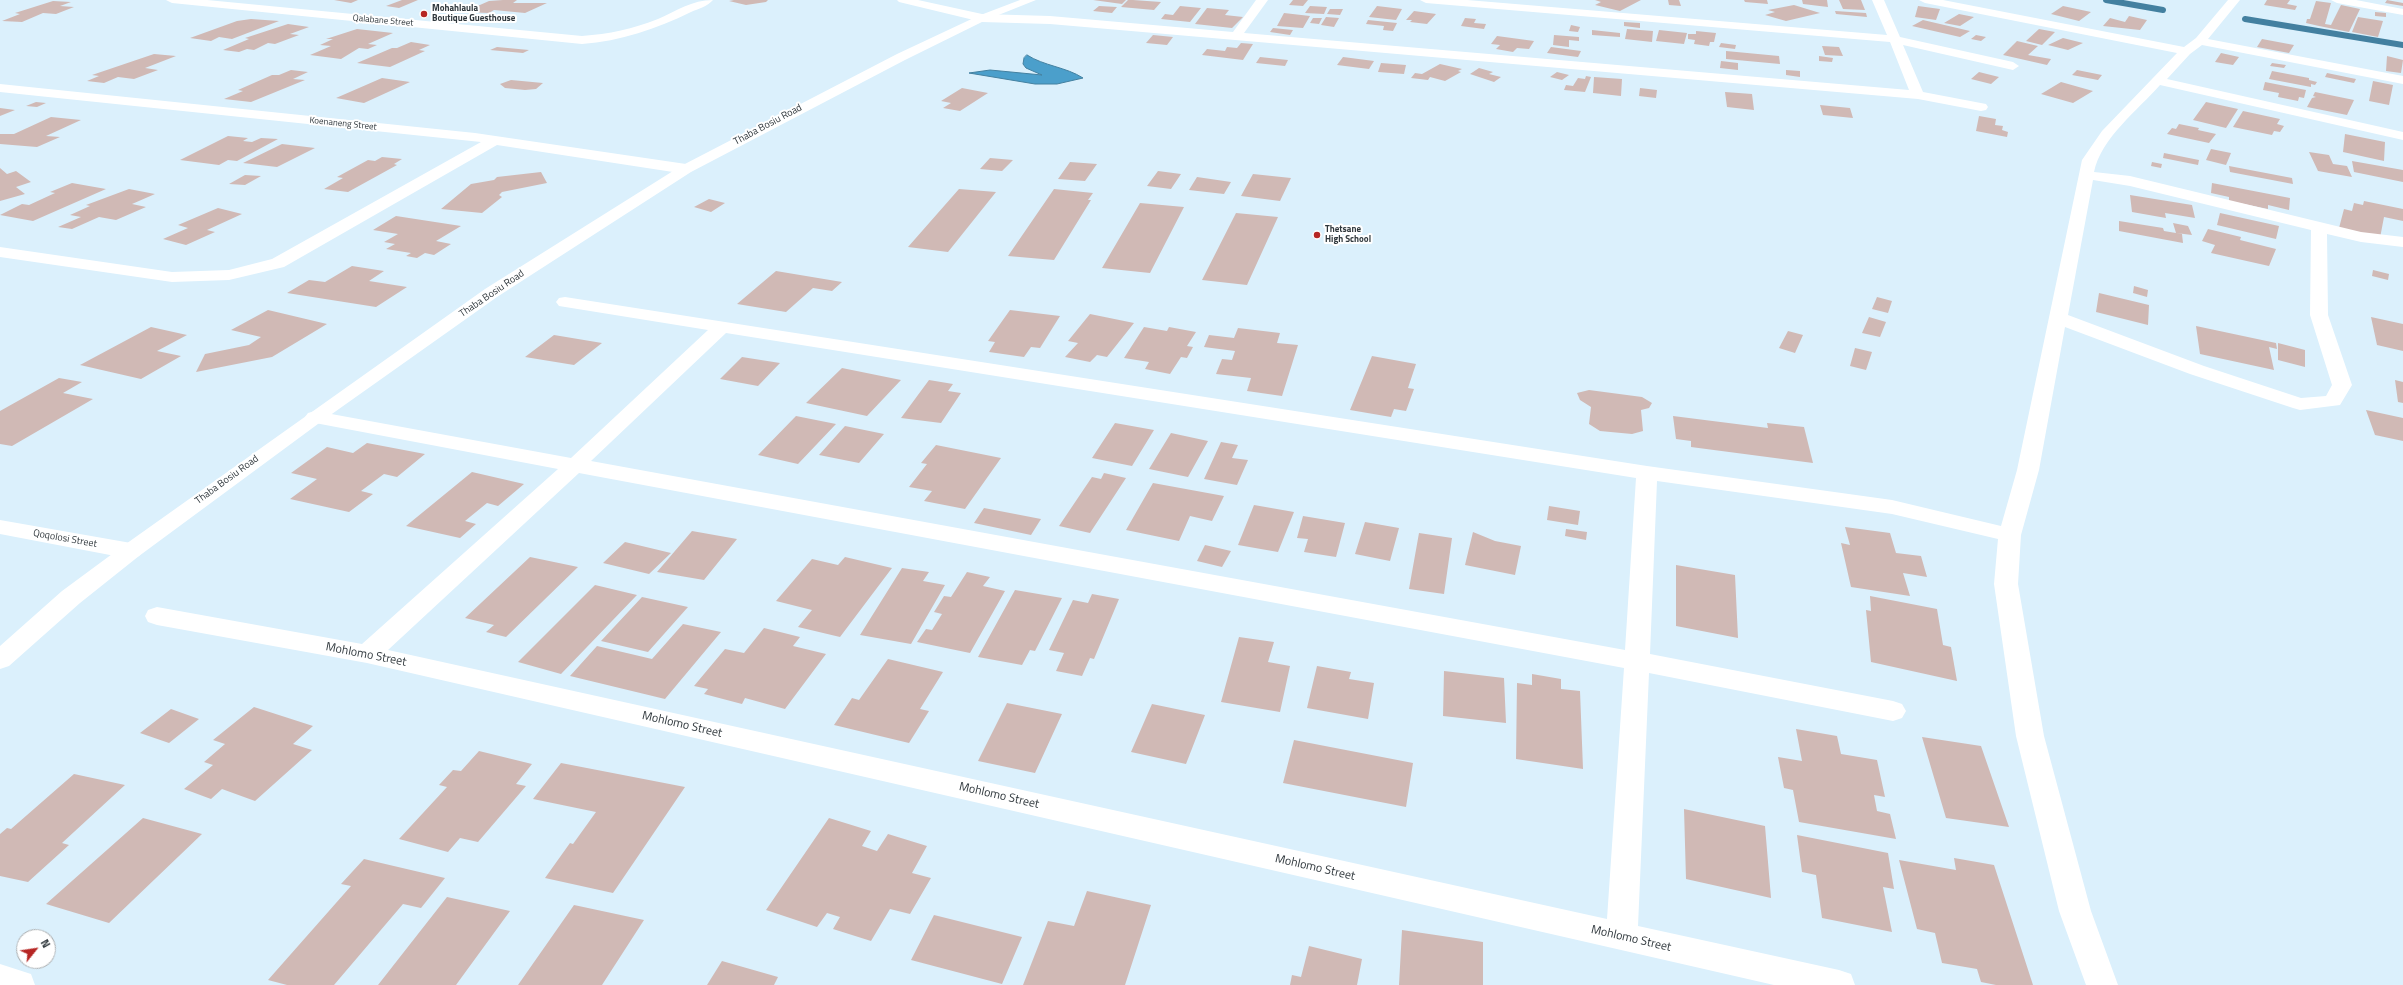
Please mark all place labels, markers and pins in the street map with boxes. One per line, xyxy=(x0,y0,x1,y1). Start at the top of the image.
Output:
place label: Mohahlaula Boutique Guesthouse xyxy=(432,4,515,25)
marker: Mohahlaula Boutique Guesthouse xyxy=(419,9,429,19)
place label: Thetsane High School xyxy=(1325,225,1371,246)
marker: Thetsane High School xyxy=(1312,230,1322,240)

